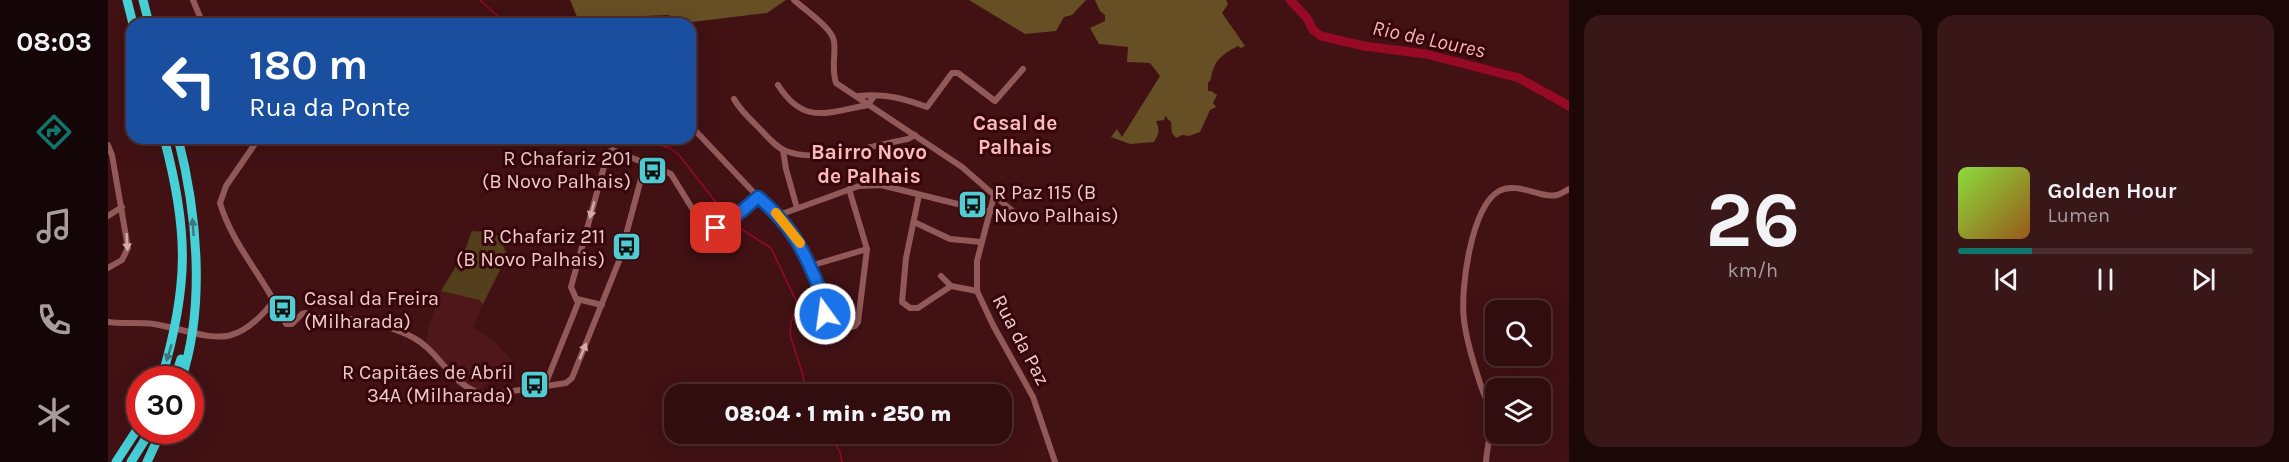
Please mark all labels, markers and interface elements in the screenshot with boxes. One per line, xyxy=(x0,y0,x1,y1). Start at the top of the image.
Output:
water label: Rio de Loures xyxy=(1370,15,1488,63)
text: 08:03 xyxy=(16,26,92,58)
text: 180 m xyxy=(249,40,368,90)
icon: left xyxy=(150,42,228,120)
text: Rua da Ponte xyxy=(249,91,410,123)
icon: directions xyxy=(33,111,75,153)
district label: Casal de Palhais xyxy=(973,111,1057,159)
district label: Bairro Novo de Palhais xyxy=(811,140,927,188)
place label: R Chafariz 201 (B Novo Palhais) xyxy=(482,147,631,193)
bus stop icon: R Chafariz 201 (B Novo Palhais) xyxy=(636,154,668,186)
text: 26 xyxy=(1705,174,1800,266)
text: Golden Hour xyxy=(2048,178,2176,204)
place label: R Paz 115 (B Novo Palhais) xyxy=(994,181,1119,227)
bus stop icon: R Paz 115 (B Novo Palhais) xyxy=(957,188,989,220)
one-way arrow xyxy=(587,200,597,219)
pin xyxy=(690,202,741,253)
text: Lumen xyxy=(2048,204,2110,227)
icon: music xyxy=(33,205,75,247)
icon: arrive xyxy=(699,211,732,244)
one-way arrow xyxy=(189,217,198,236)
place label: R Chafariz 211 (B Novo Palhais) xyxy=(456,225,605,271)
bus stop icon: R Chafariz 211 (B Novo Palhais) xyxy=(610,231,642,263)
one-way arrow xyxy=(122,233,131,252)
text: km/h xyxy=(1727,259,1778,282)
icon: previous xyxy=(1990,263,2023,296)
icon: pause xyxy=(2089,263,2122,296)
icon: next xyxy=(2187,263,2220,296)
position arrow xyxy=(793,282,857,346)
place label: Casal da Freira (Milharada) xyxy=(304,287,439,333)
street label: Rua da Paz xyxy=(988,291,1054,389)
bus stop icon: Casal da Freira (Milharada) xyxy=(267,293,299,325)
icon: phone xyxy=(33,299,75,341)
map controls xyxy=(1485,300,1551,444)
button: search xyxy=(1485,300,1551,366)
one-way arrow xyxy=(578,341,588,359)
one-way arrow xyxy=(164,344,173,362)
place label: R Capitães de Abril 34A (Milharada) xyxy=(342,361,513,407)
speed limit sign: 30 xyxy=(126,366,204,444)
bus stop icon: R Capitães de Abril 34A (Milharada) xyxy=(518,368,550,400)
button: layers xyxy=(1485,378,1551,444)
icon: climate xyxy=(33,394,75,436)
text: 08:04 · 1 min · 250 m xyxy=(725,401,951,427)

